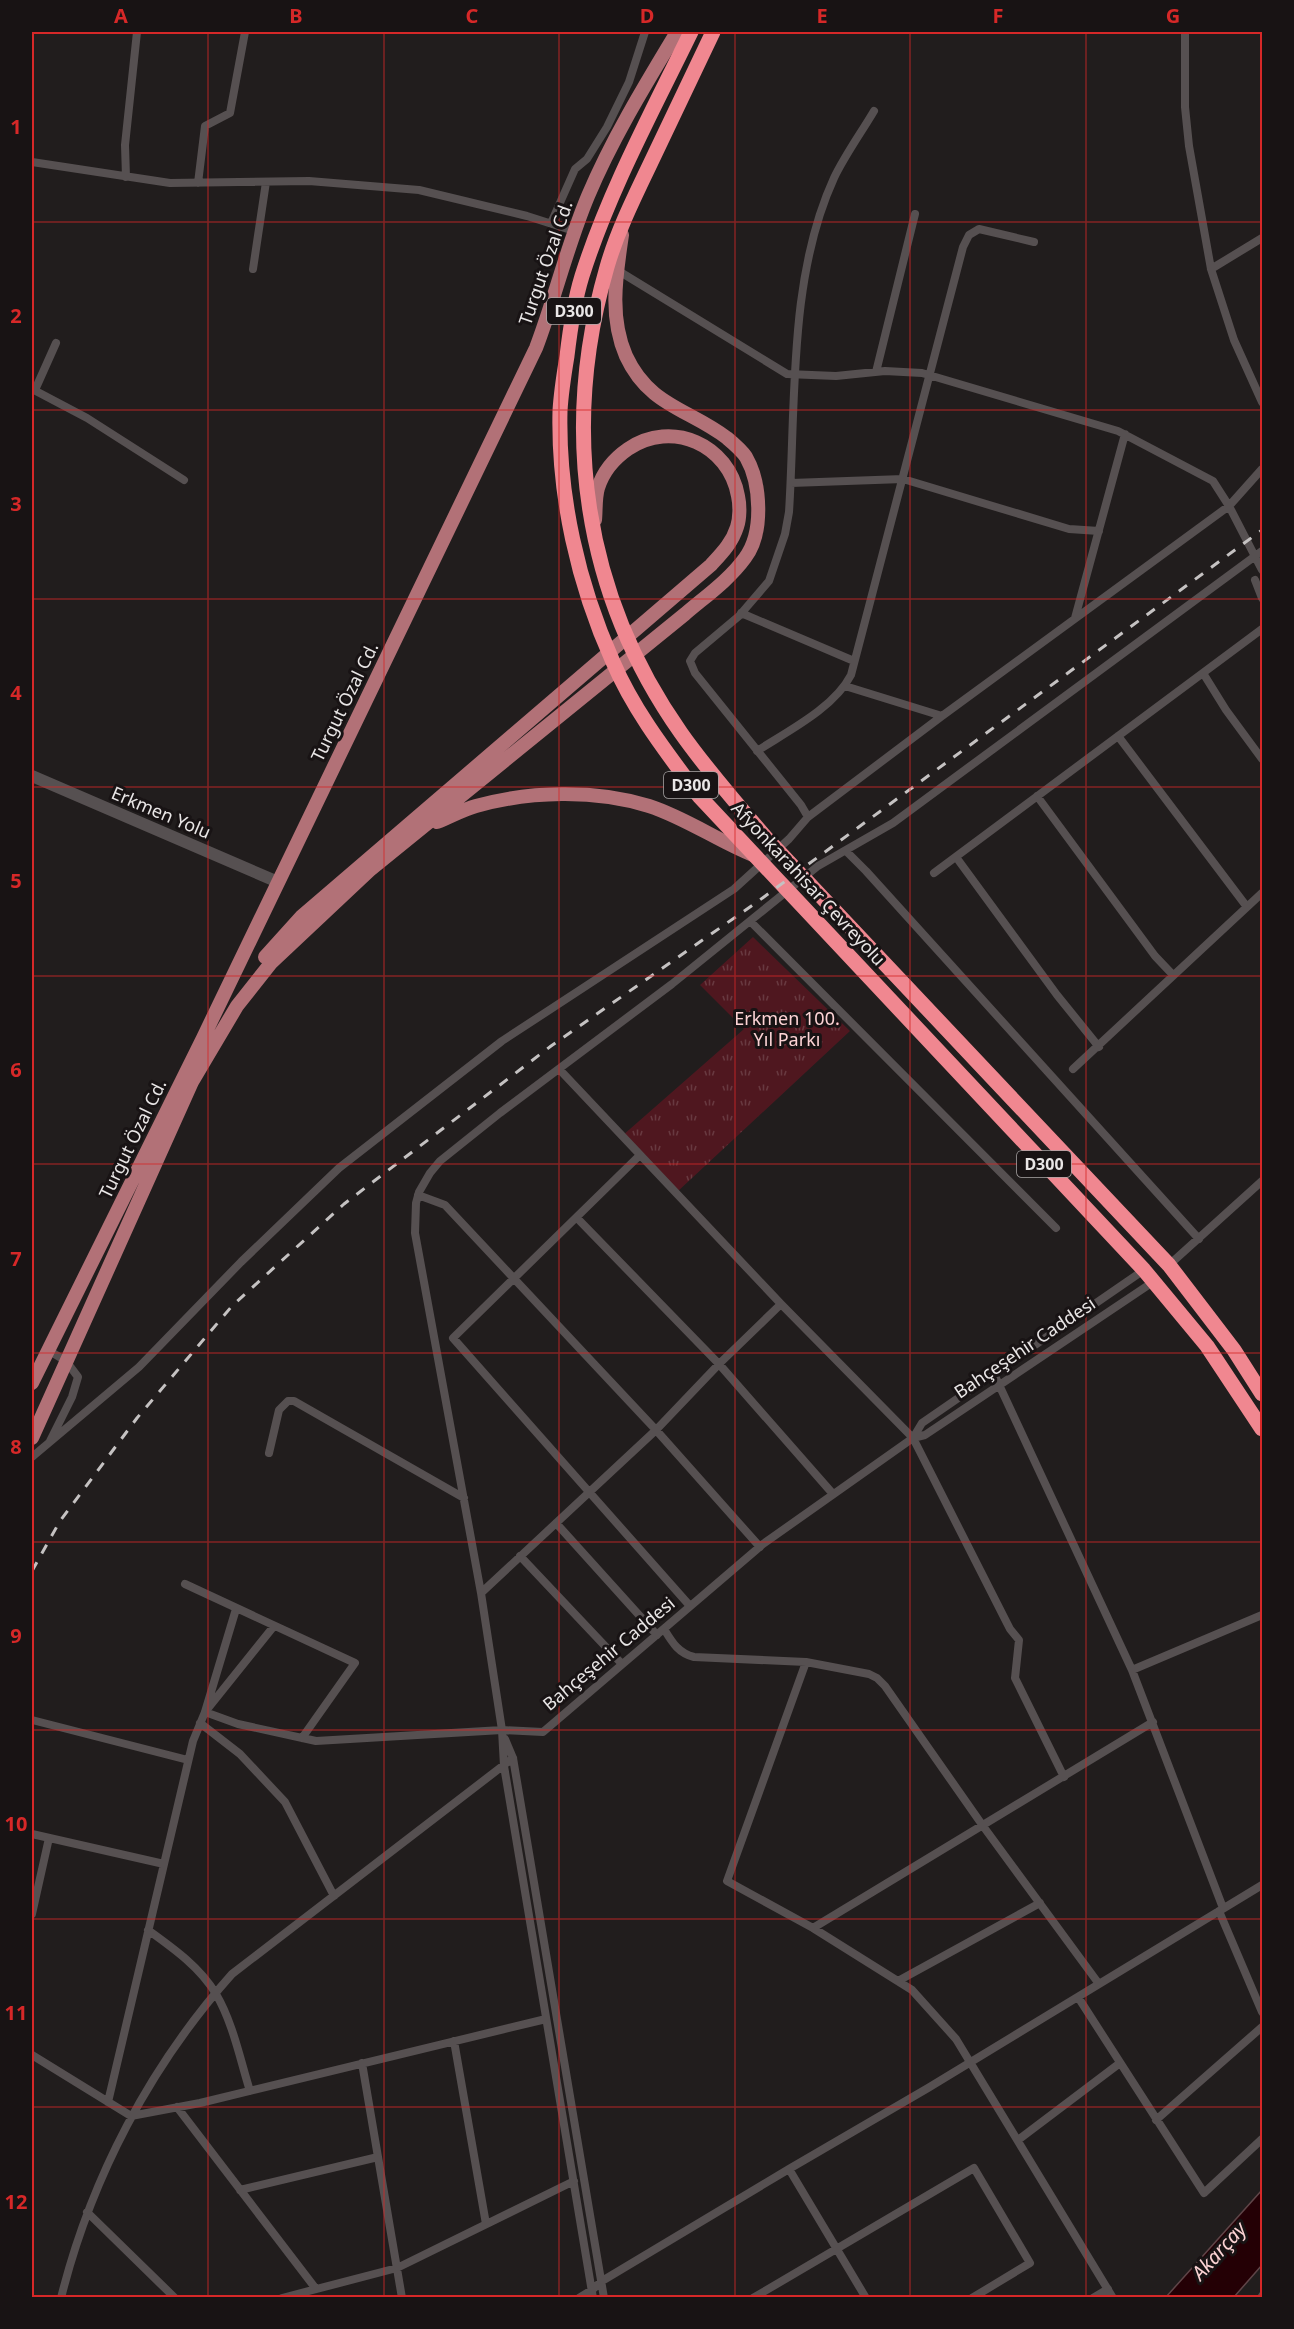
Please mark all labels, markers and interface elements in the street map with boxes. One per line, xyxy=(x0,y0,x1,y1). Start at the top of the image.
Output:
text: A xyxy=(114,2,128,29)
text: B xyxy=(289,2,303,29)
text: C xyxy=(466,2,479,29)
text: D xyxy=(640,2,654,29)
text: E xyxy=(816,2,828,29)
text: F xyxy=(993,2,1003,29)
text: G xyxy=(1166,2,1180,29)
text: 1 xyxy=(10,113,22,140)
street label: Turgut Özal Cd. xyxy=(513,197,578,328)
road number: D300 xyxy=(547,298,601,324)
text: 2 xyxy=(10,302,22,329)
text: 3 xyxy=(10,490,22,517)
street label: Turgut Özal Cd. xyxy=(305,638,383,765)
text: 4 xyxy=(10,679,22,706)
road number: D300 xyxy=(664,772,718,798)
street label: Erkmen Yolu xyxy=(108,780,215,844)
street label: Afyonkarahisar Çevreyolu xyxy=(727,796,891,970)
text: 5 xyxy=(10,867,22,894)
park label: Erkmen 100. Yıl Parkı xyxy=(734,1006,840,1051)
text: 6 xyxy=(10,1056,22,1083)
street label: Turgut Özal Cd. xyxy=(93,1075,171,1202)
road number: D300 xyxy=(1017,1151,1071,1177)
text: 7 xyxy=(10,1245,22,1272)
street label: Bahçeşehir Caddesi xyxy=(949,1291,1100,1403)
text: 8 xyxy=(10,1433,22,1460)
street label: Bahçeşehir Caddesi xyxy=(537,1591,679,1716)
text: 9 xyxy=(10,1622,22,1649)
text: 10 xyxy=(5,1810,27,1837)
text: 11 xyxy=(5,1999,27,2026)
text: 12 xyxy=(5,2188,27,2215)
water label: Akarçay xyxy=(1184,2214,1253,2287)

